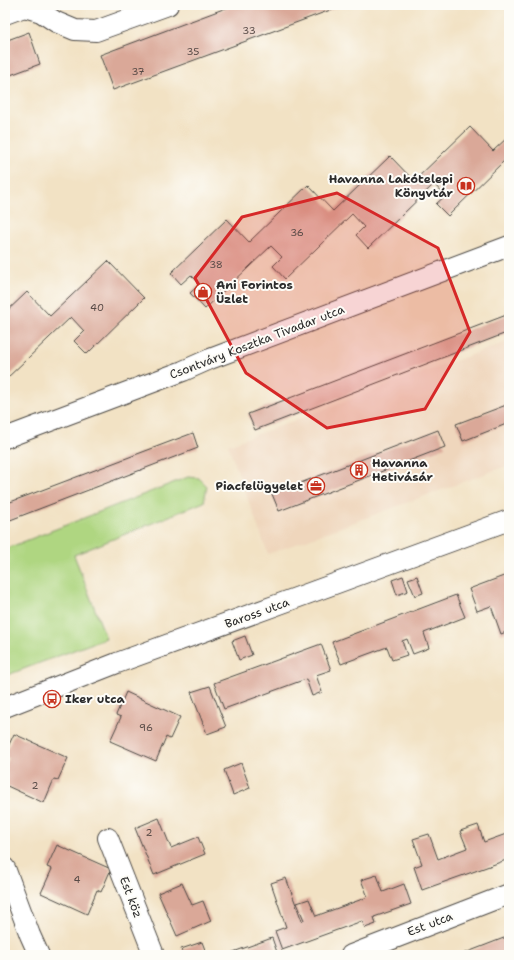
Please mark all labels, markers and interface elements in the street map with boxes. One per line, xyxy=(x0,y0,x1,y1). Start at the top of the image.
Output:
house number: 33 xyxy=(242,24,256,37)
house number: 35 xyxy=(187,45,199,58)
house number: 37 xyxy=(131,65,145,78)
place label: Havanna Lakótelepi Könyvtár xyxy=(329,171,454,201)
library icon: Havanna Lakótelepi Könyvtár xyxy=(456,176,476,196)
house number: 36 xyxy=(290,226,304,239)
house number: 38 xyxy=(209,258,223,271)
place label: Ani Forintos Üzlet xyxy=(216,277,293,307)
shop icon: Ani Forintos Üzlet xyxy=(193,282,213,302)
house number: 40 xyxy=(90,301,104,314)
street label: Csontváry Kosztka Tivadar utca xyxy=(167,301,347,383)
place label: Havanna Hetivásár xyxy=(372,455,433,485)
building icon: Havanna Hetivásár xyxy=(349,460,369,480)
office icon: Piacfelügyelet xyxy=(306,476,326,496)
place label: Piacfelügyelet xyxy=(215,478,303,494)
street label: Baross utca xyxy=(223,594,292,632)
bus stop icon: Iker utca xyxy=(42,689,62,709)
place label: Iker utca xyxy=(65,691,125,707)
house number: 96 xyxy=(139,721,153,734)
house number: 2 xyxy=(32,779,39,792)
house number: 2 xyxy=(146,826,153,839)
house number: 4 xyxy=(74,873,81,886)
street label: Est köz xyxy=(116,874,146,920)
street label: Est utca xyxy=(405,908,455,940)

